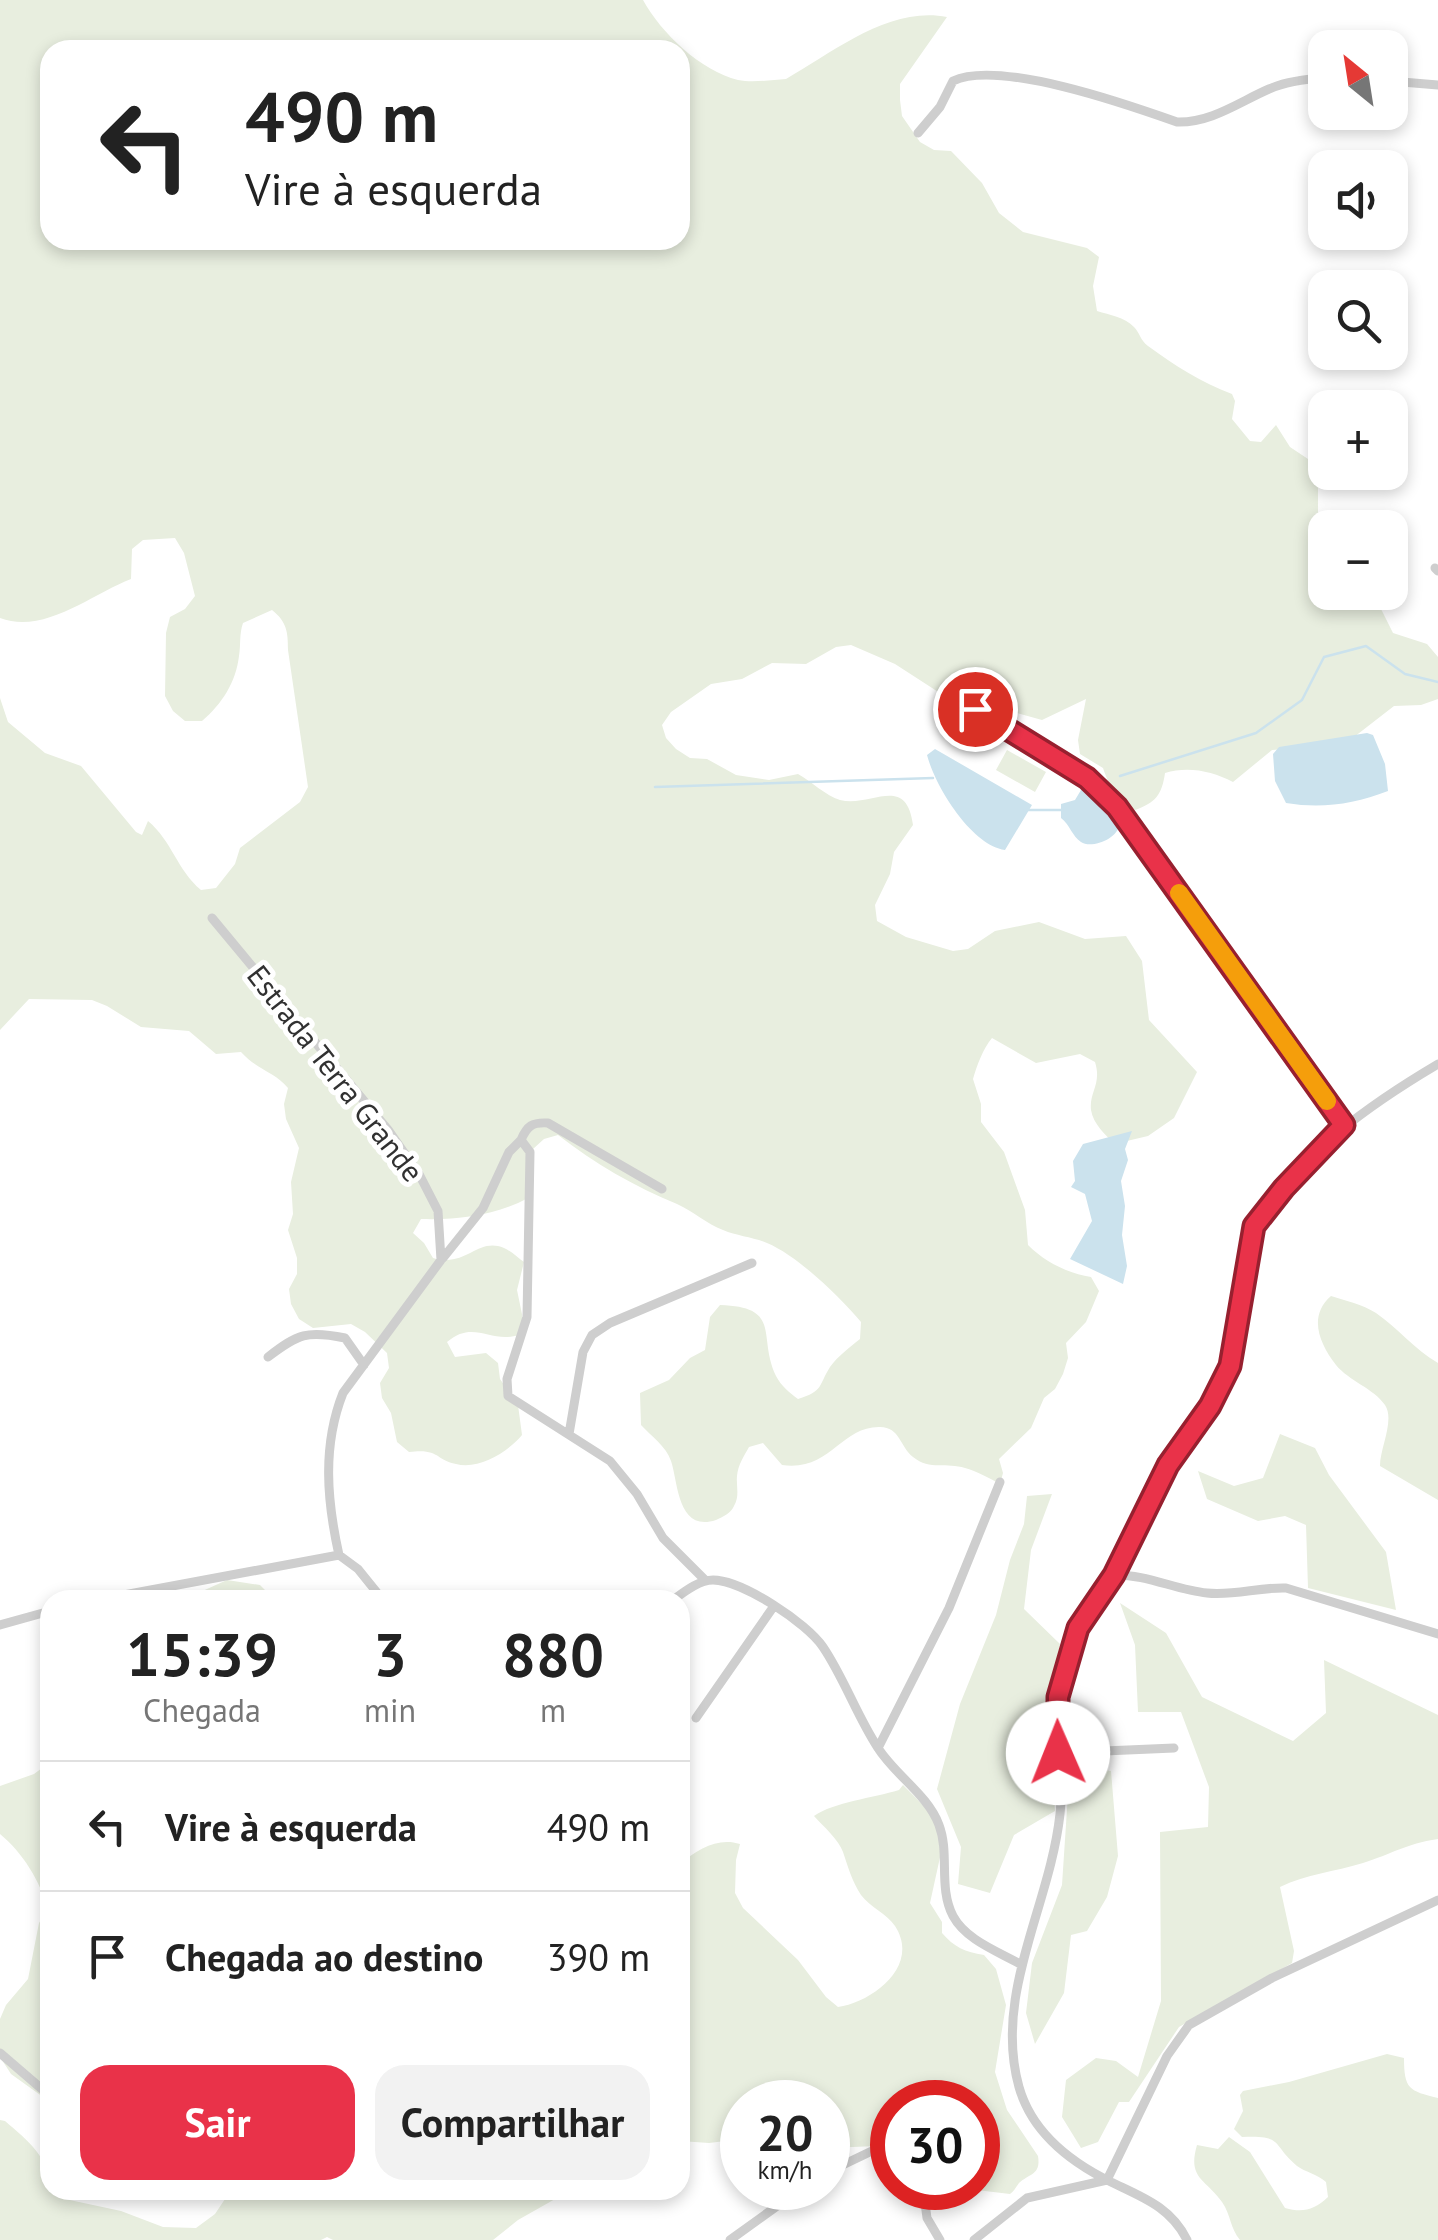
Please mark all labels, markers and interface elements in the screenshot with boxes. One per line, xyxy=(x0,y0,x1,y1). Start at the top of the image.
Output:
north arrow xyxy=(1308,30,1408,130)
map controls xyxy=(1308,30,1408,610)
text: 490 m xyxy=(245,71,438,161)
icon: left xyxy=(80,80,210,210)
button: sound xyxy=(1308,150,1408,250)
text: Vire à esquerda xyxy=(245,159,542,217)
button: search xyxy=(1308,270,1408,370)
button: + xyxy=(1308,390,1408,490)
button: − xyxy=(1308,510,1408,610)
pin xyxy=(933,667,1018,752)
icon: arrive xyxy=(948,682,1003,737)
street label: Estrada Terra Grande xyxy=(239,957,433,1189)
text: 15:39 xyxy=(126,1615,278,1693)
text: 3 xyxy=(373,1615,407,1693)
text: 880 xyxy=(502,1615,604,1693)
text: Chegada xyxy=(143,1689,261,1731)
text: min xyxy=(364,1689,416,1731)
text: m xyxy=(540,1689,566,1731)
position arrow xyxy=(1006,1701,1110,1805)
icon: left xyxy=(80,1799,135,1854)
text: Vire à esquerda xyxy=(165,1802,417,1851)
text: 490 m xyxy=(547,1802,650,1851)
icon: arrive xyxy=(80,1929,135,1984)
text: Chegada ao destino xyxy=(165,1932,484,1981)
text: 390 m xyxy=(547,1932,650,1981)
button: Sair xyxy=(80,2065,355,2180)
button: Compartilhar xyxy=(375,2065,650,2180)
speed limit sign: 30 xyxy=(870,2080,1000,2210)
text: 20 xyxy=(757,2100,813,2165)
text: km/h xyxy=(758,2154,812,2186)

